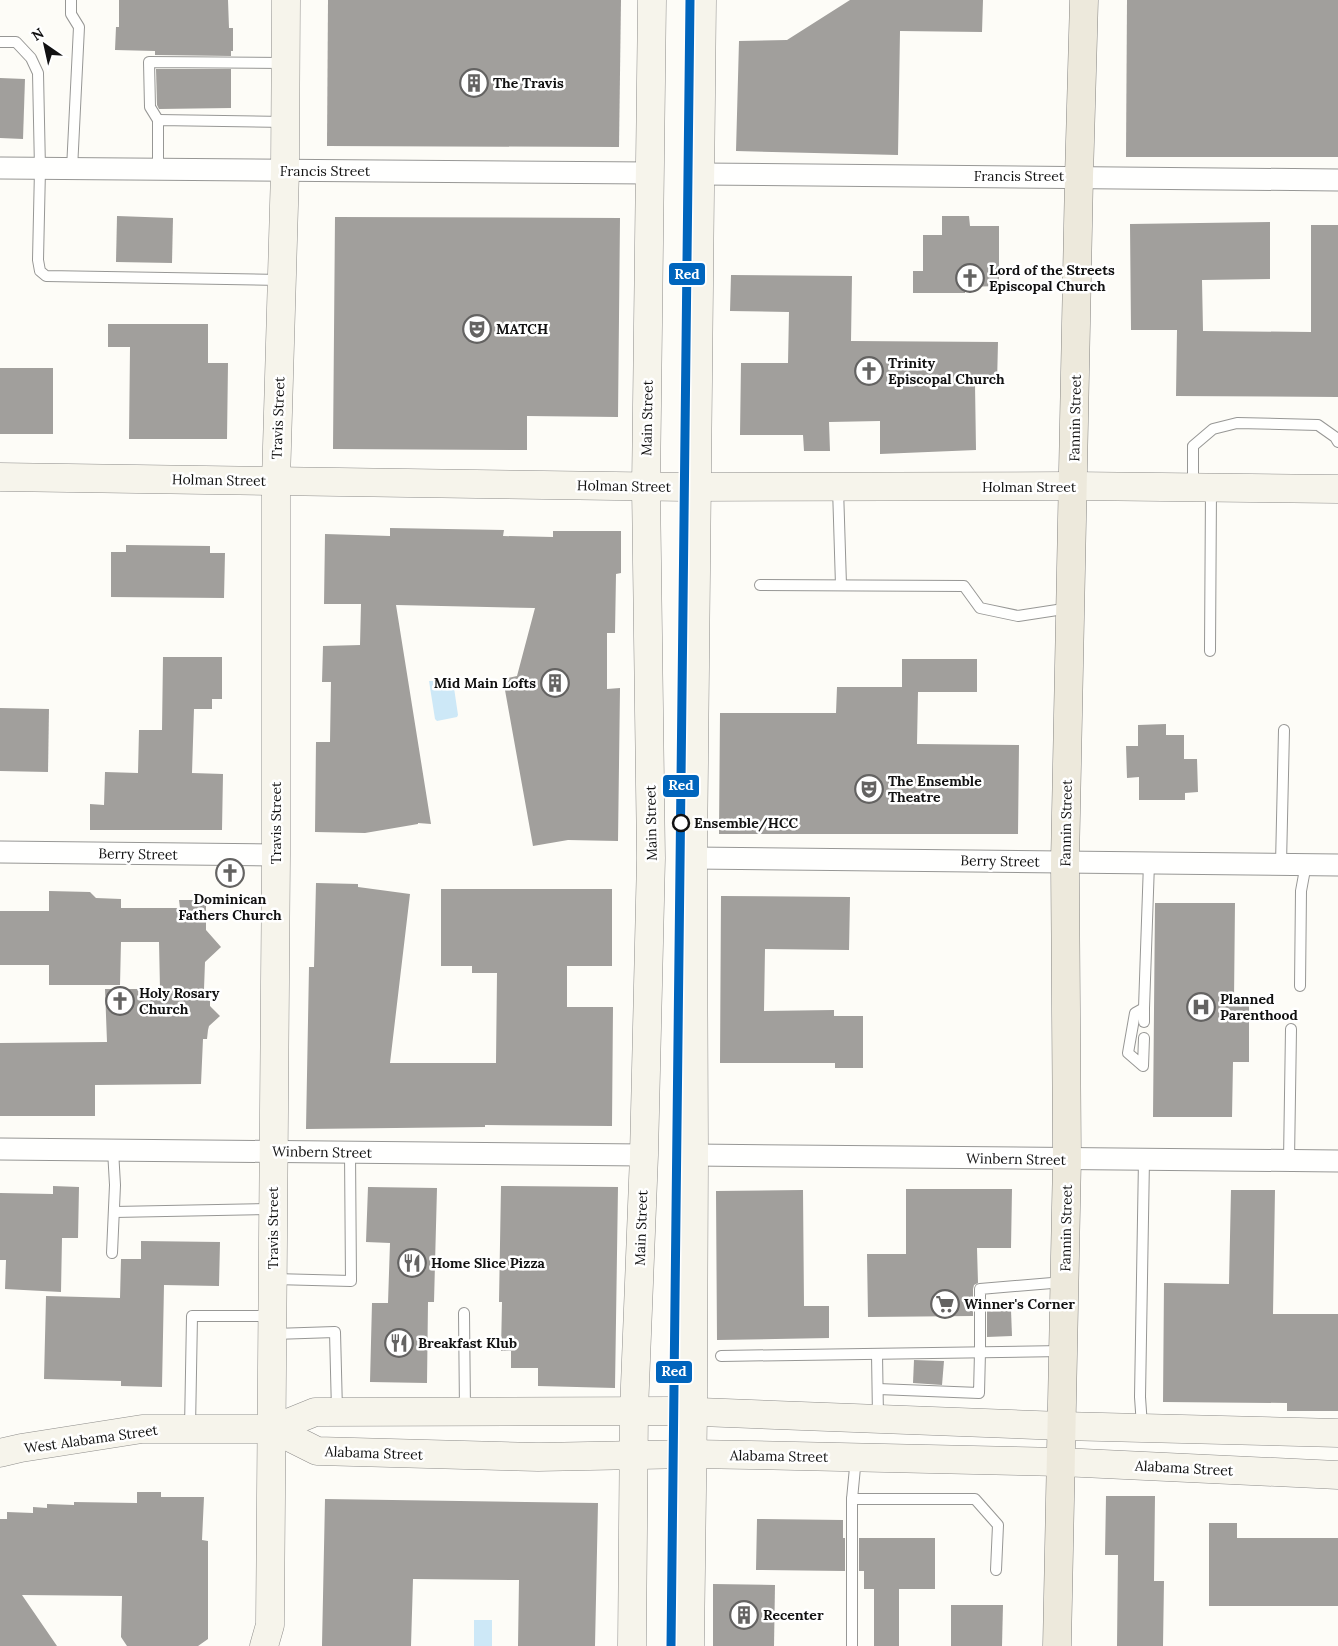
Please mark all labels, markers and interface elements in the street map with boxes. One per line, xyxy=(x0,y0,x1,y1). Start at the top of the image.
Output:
north arrow xyxy=(20,20,70,70)
text: N xyxy=(28,24,47,45)
building icon: The Travis xyxy=(459,68,489,98)
place label: The Travis xyxy=(493,74,564,92)
street label: Francis Street xyxy=(280,162,371,180)
street label: Francis Street xyxy=(974,167,1065,185)
place label: Lord of the Streets Episcopal Church xyxy=(989,261,1115,295)
line badge: Red xyxy=(668,262,706,286)
church icon: Lord of the Streets Episcopal Church xyxy=(955,263,985,293)
text: Red xyxy=(674,265,700,283)
theatre icon: MATCH xyxy=(462,314,492,344)
place label: MATCH xyxy=(496,320,548,338)
place label: Trinity Episcopal Church xyxy=(888,354,1005,388)
church icon: Trinity Episcopal Church xyxy=(854,356,884,386)
street label: Fannin Street xyxy=(1065,374,1085,462)
street label: Travis Street xyxy=(268,376,288,460)
street label: Main Street xyxy=(637,379,657,456)
street label: Holman Street xyxy=(172,470,267,490)
street label: Holman Street xyxy=(577,476,672,496)
street label: Holman Street xyxy=(982,478,1077,496)
building icon: Mid Main Lofts xyxy=(540,668,570,698)
place label: Mid Main Lofts xyxy=(434,674,536,692)
place label: The Ensemble Theatre xyxy=(888,772,982,806)
line badge: Red xyxy=(662,774,700,798)
theatre icon: The Ensemble Theatre xyxy=(854,774,884,804)
text: Red xyxy=(668,776,694,794)
street label: Fannin Street xyxy=(1056,779,1076,867)
street label: Travis Street xyxy=(267,781,285,864)
street label: Main Street xyxy=(641,784,661,861)
marker: Ensemble/HCC xyxy=(672,814,690,832)
place label: Ensemble/HCC xyxy=(694,814,799,832)
street label: Berry Street xyxy=(98,844,178,864)
street label: Berry Street xyxy=(960,851,1040,871)
church icon: Dominican Fathers Church xyxy=(215,858,245,888)
place label: Dominican Fathers Church xyxy=(178,890,282,924)
place label: Holy Rosary Church xyxy=(139,984,220,1018)
church icon: Holy Rosary Church xyxy=(105,986,135,1016)
place label: Planned Parenthood xyxy=(1220,990,1298,1024)
hospital icon: Planned Parenthood xyxy=(1186,992,1216,1022)
street label: Winbern Street xyxy=(272,1142,373,1162)
street label: Winbern Street xyxy=(966,1149,1067,1169)
street label: Fannin Street xyxy=(1056,1184,1076,1272)
street label: Travis Street xyxy=(264,1186,282,1269)
street label: Main Street xyxy=(631,1189,651,1266)
restaurant icon: Home Slice Pizza xyxy=(397,1248,427,1278)
place label: Home Slice Pizza xyxy=(431,1254,546,1272)
supermarket icon: Winner's Corner xyxy=(930,1289,960,1319)
place label: Winner's Corner xyxy=(964,1295,1075,1313)
restaurant icon: Breakfast Klub xyxy=(384,1328,414,1358)
place label: Breakfast Klub xyxy=(418,1334,517,1352)
line badge: Red xyxy=(655,1360,693,1384)
text: Red xyxy=(661,1362,687,1380)
street label: West Alabama Street xyxy=(23,1421,160,1457)
street label: Alabama Street xyxy=(324,1442,424,1464)
street label: Alabama Street xyxy=(729,1446,829,1466)
street label: Alabama Street xyxy=(1133,1456,1234,1480)
building icon: Recenter xyxy=(729,1600,759,1630)
place label: Recenter xyxy=(763,1606,824,1624)

